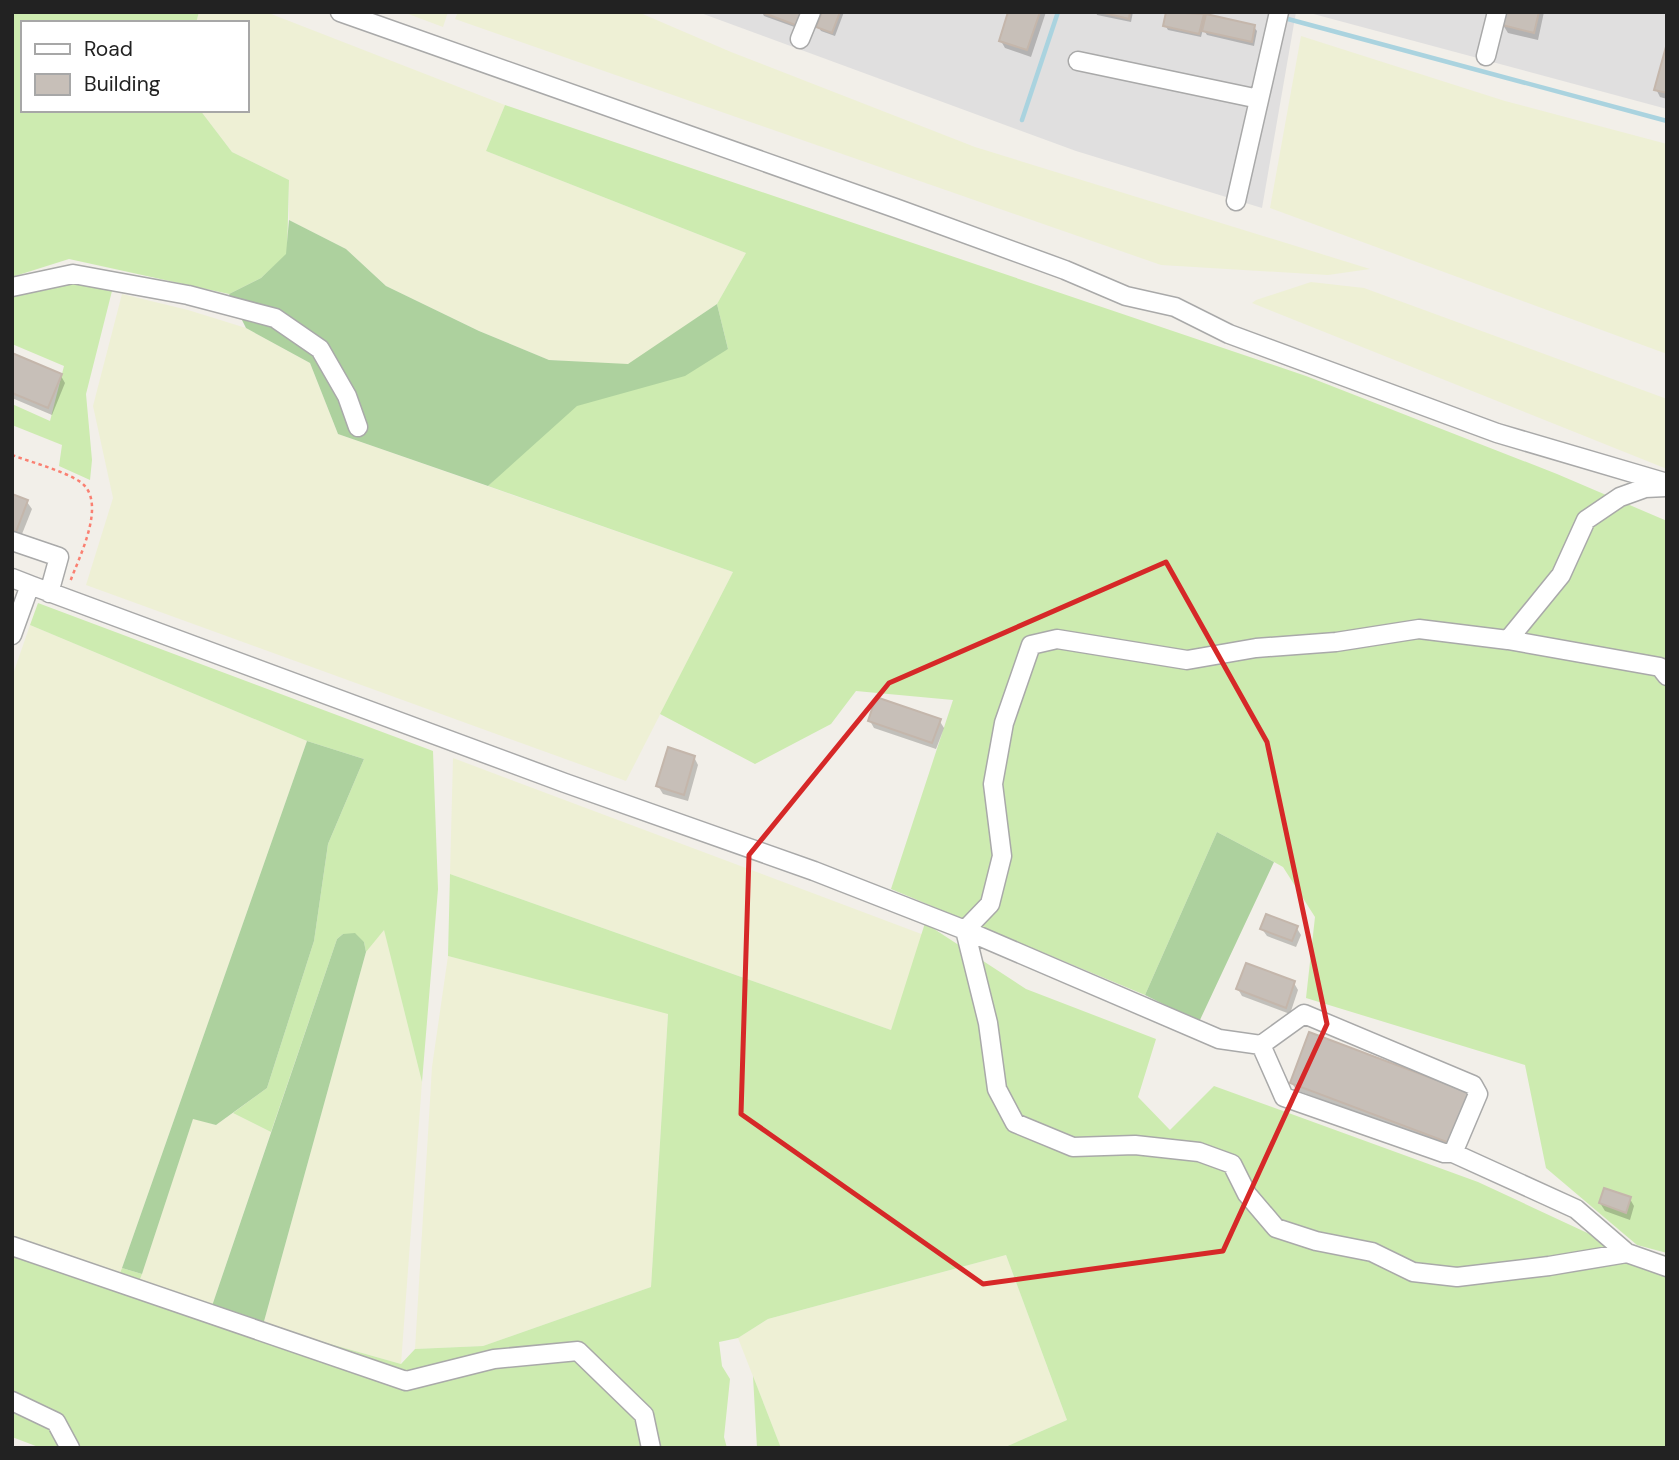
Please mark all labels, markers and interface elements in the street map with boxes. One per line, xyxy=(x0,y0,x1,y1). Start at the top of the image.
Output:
legend xyxy=(21,21,248,112)
text: Road xyxy=(84,35,133,63)
text: Building xyxy=(84,70,161,98)

